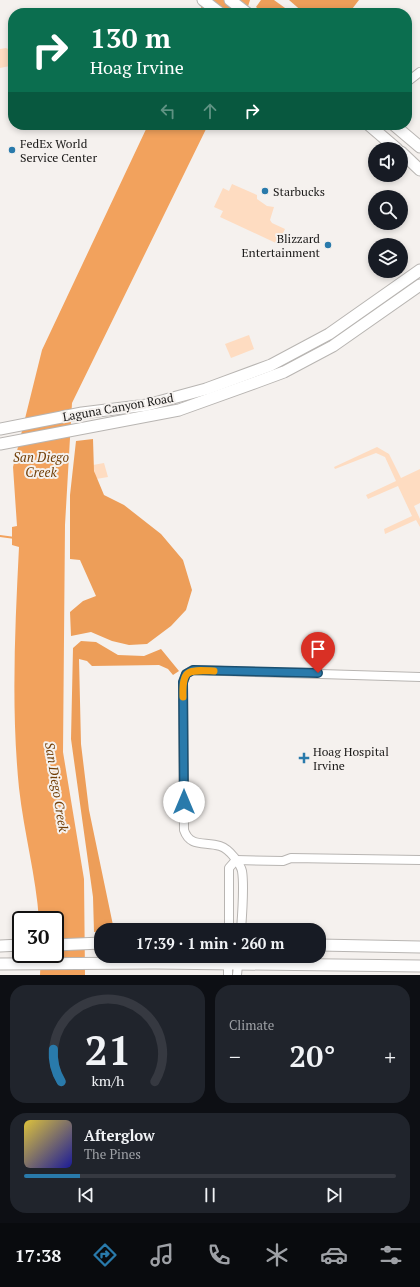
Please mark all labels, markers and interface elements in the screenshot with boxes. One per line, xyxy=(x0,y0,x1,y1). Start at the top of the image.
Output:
text: 130 m xyxy=(90,19,171,56)
icon: right xyxy=(24,24,76,76)
text: Hoag Irvine xyxy=(90,55,184,79)
icon: left xyxy=(157,100,179,122)
icon: ahead xyxy=(199,100,221,122)
icon: right xyxy=(241,100,263,122)
place label: FedEx World Service Center xyxy=(20,136,97,165)
map controls xyxy=(368,142,408,278)
button: sound xyxy=(368,142,408,182)
marker: FedEx World Service Center xyxy=(7,145,17,155)
place label: Starbucks xyxy=(273,184,325,199)
marker: Starbucks xyxy=(260,186,270,196)
button: search xyxy=(368,190,408,230)
place label: Blizzard Entertainment xyxy=(242,231,321,260)
button: layers xyxy=(368,238,408,278)
marker: Blizzard Entertainment xyxy=(323,240,333,250)
street label: Laguna Canyon Road xyxy=(61,390,175,424)
water label: San Diego Creek xyxy=(13,448,69,481)
pin xyxy=(301,632,335,673)
icon: arrive xyxy=(307,638,329,660)
water label: San Diego Creek xyxy=(41,741,73,834)
place label: Hoag Hospital Irvine xyxy=(313,744,389,773)
marker: Hoag Hospital Irvine xyxy=(298,752,310,764)
position arrow xyxy=(163,781,205,823)
speed limit sign: 30 xyxy=(12,911,64,963)
text: 17:39 · 1 min · 260 m xyxy=(136,933,284,953)
text: Climate xyxy=(229,1016,274,1034)
text: 21 xyxy=(84,1022,131,1077)
text: 20° xyxy=(289,1036,336,1076)
text: − xyxy=(229,1042,241,1071)
text: + xyxy=(384,1042,396,1071)
text: km/h xyxy=(91,1071,125,1090)
text: Afterglow xyxy=(84,1125,155,1145)
text: The Pines xyxy=(84,1145,141,1163)
icon: previous xyxy=(75,1184,97,1206)
icon: pause xyxy=(199,1184,221,1206)
icon: next xyxy=(323,1184,345,1206)
icon: directions xyxy=(91,1241,119,1269)
icon: music xyxy=(148,1241,176,1269)
icon: phone xyxy=(205,1241,233,1269)
icon: climate xyxy=(263,1241,291,1269)
icon: car xyxy=(320,1241,348,1269)
icon: filters xyxy=(377,1241,405,1269)
text: 17:38 xyxy=(15,1243,62,1267)

